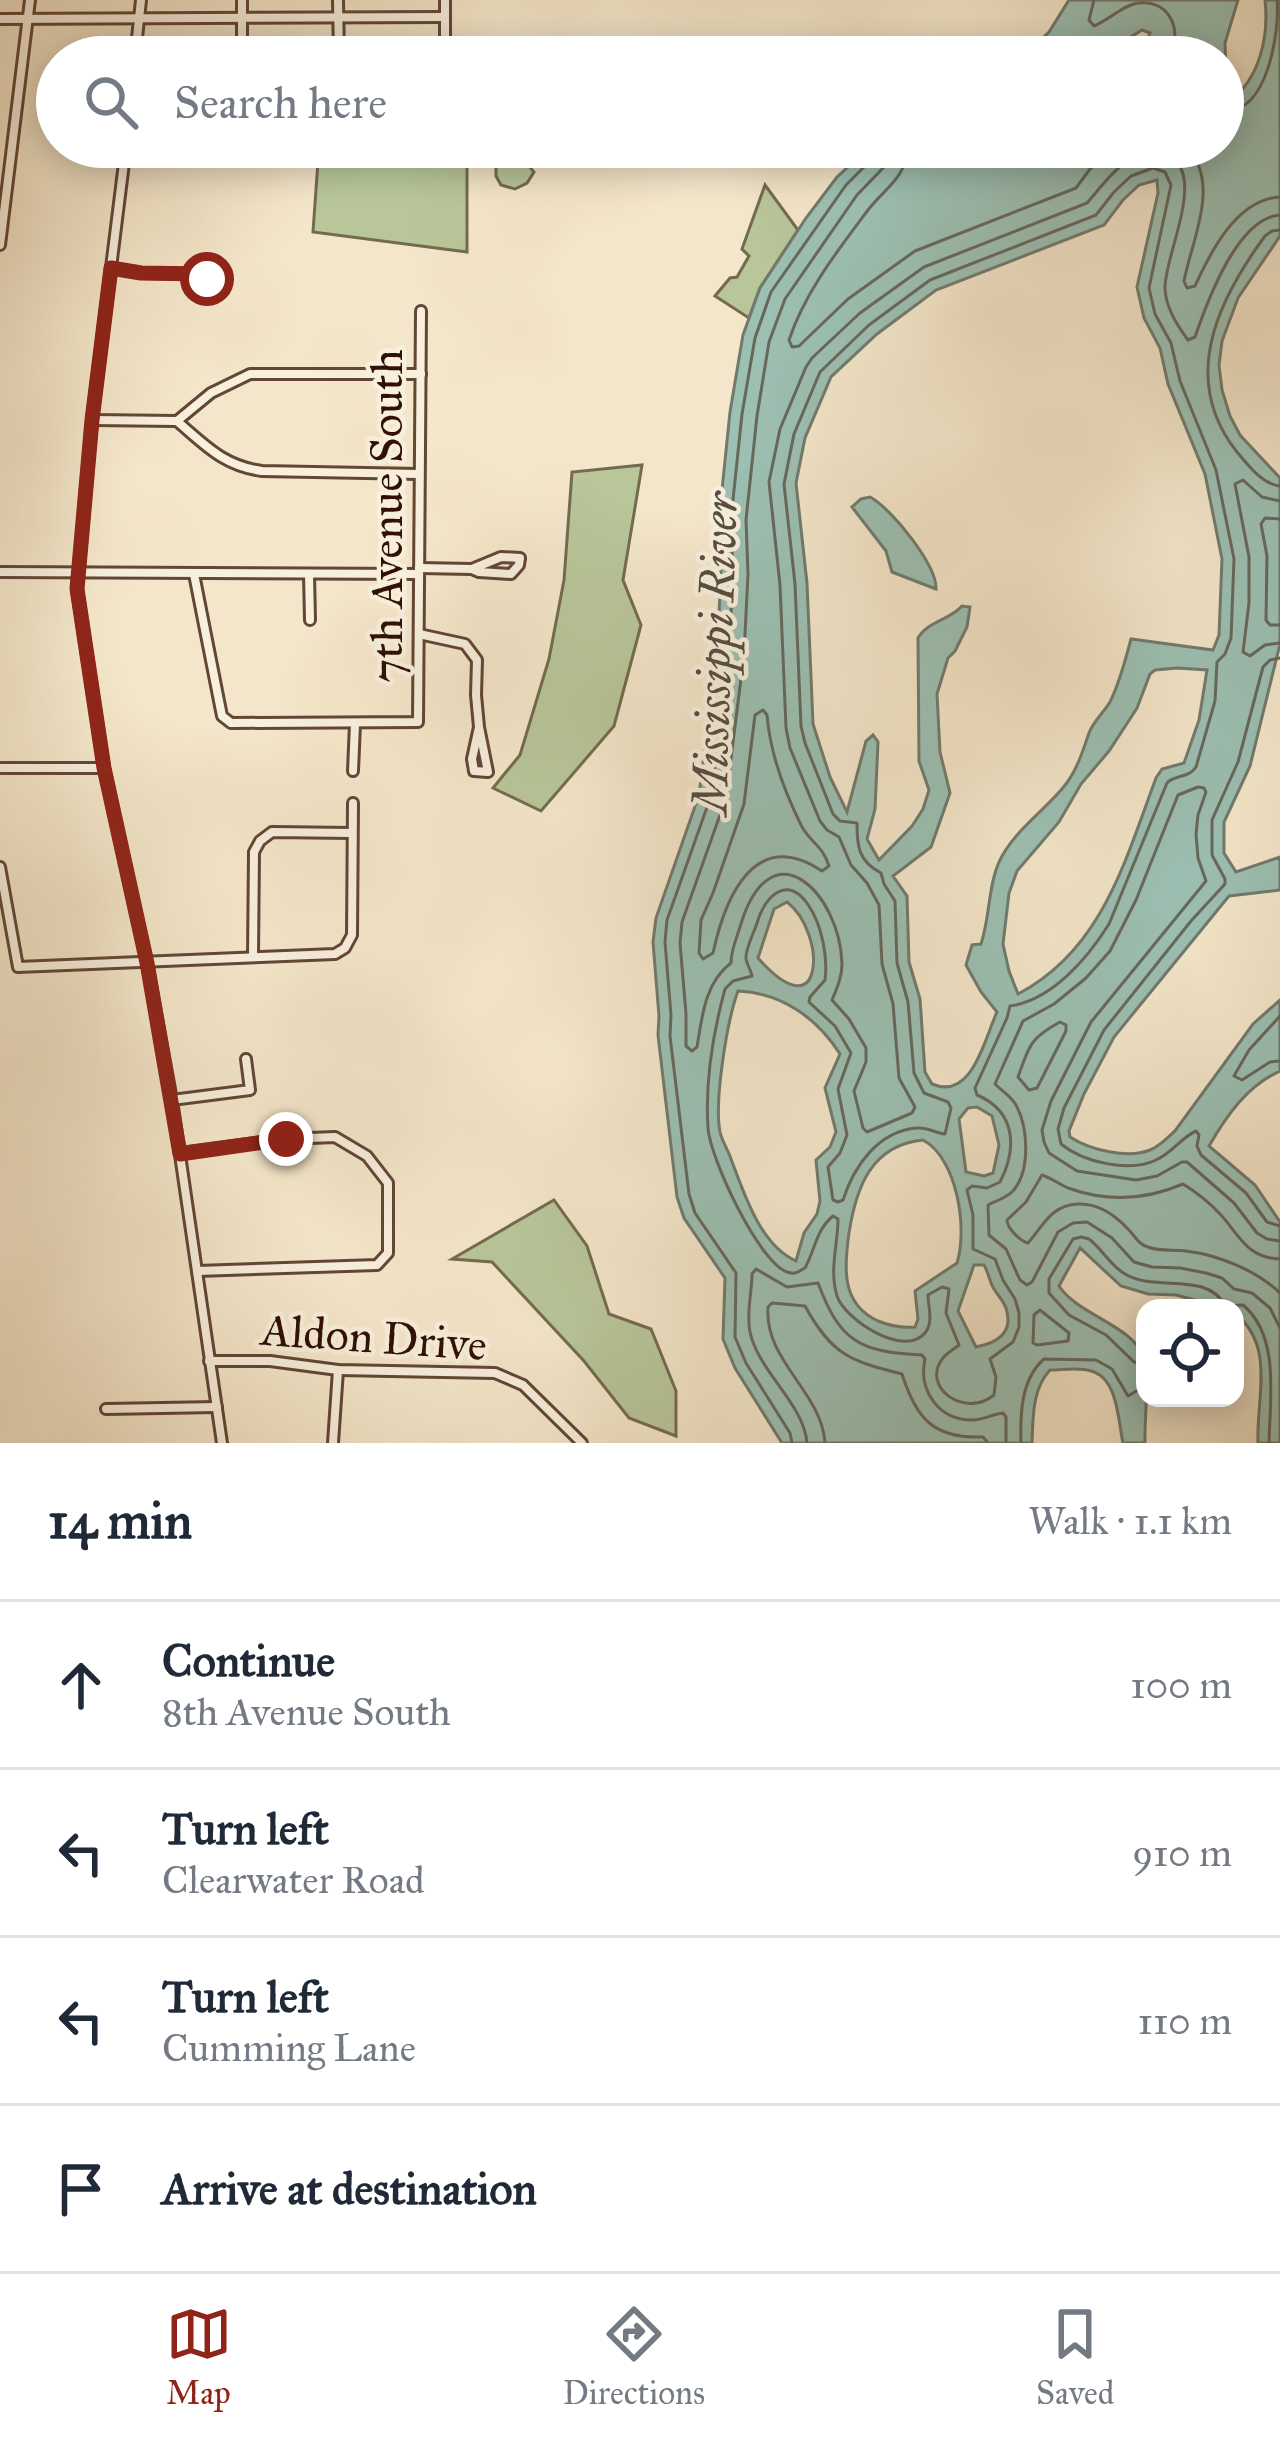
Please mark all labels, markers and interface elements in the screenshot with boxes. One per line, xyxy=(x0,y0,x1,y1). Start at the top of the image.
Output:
search box xyxy=(36,36,1244,168)
icon: search xyxy=(78,69,144,135)
text: Search here xyxy=(174,75,387,130)
route start xyxy=(180,252,234,306)
street label: 7th Avenue South xyxy=(359,349,414,683)
water label: Mississippi River xyxy=(680,488,751,819)
route end xyxy=(259,1112,313,1166)
map controls xyxy=(1136,1299,1244,1407)
button: locate xyxy=(1136,1299,1244,1407)
street label: Aldon Drive xyxy=(257,1302,489,1372)
text: 14 min xyxy=(48,1490,192,1552)
text: Walk · 1.1 km xyxy=(1028,1497,1232,1545)
text: Continue xyxy=(162,1633,335,1688)
icon: ahead xyxy=(48,1652,114,1718)
text: 100 m xyxy=(1130,1661,1232,1709)
text: 8th Avenue South xyxy=(162,1688,451,1736)
text: Turn left xyxy=(162,1801,329,1856)
icon: left xyxy=(48,1820,114,1886)
text: 910 m xyxy=(1132,1829,1232,1877)
text: Clearwater Road xyxy=(162,1856,425,1904)
text: Turn left xyxy=(162,1969,329,2024)
icon: left xyxy=(48,1988,114,2054)
text: 110 m xyxy=(1137,1997,1232,2045)
text: Cumming Lane xyxy=(162,2024,416,2072)
icon: arrive xyxy=(48,2156,114,2222)
text: Arrive at destination xyxy=(162,2161,537,2216)
tab: Map xyxy=(166,2301,232,2413)
tab: Directions xyxy=(563,2301,705,2413)
tab: Saved xyxy=(1036,2301,1114,2413)

